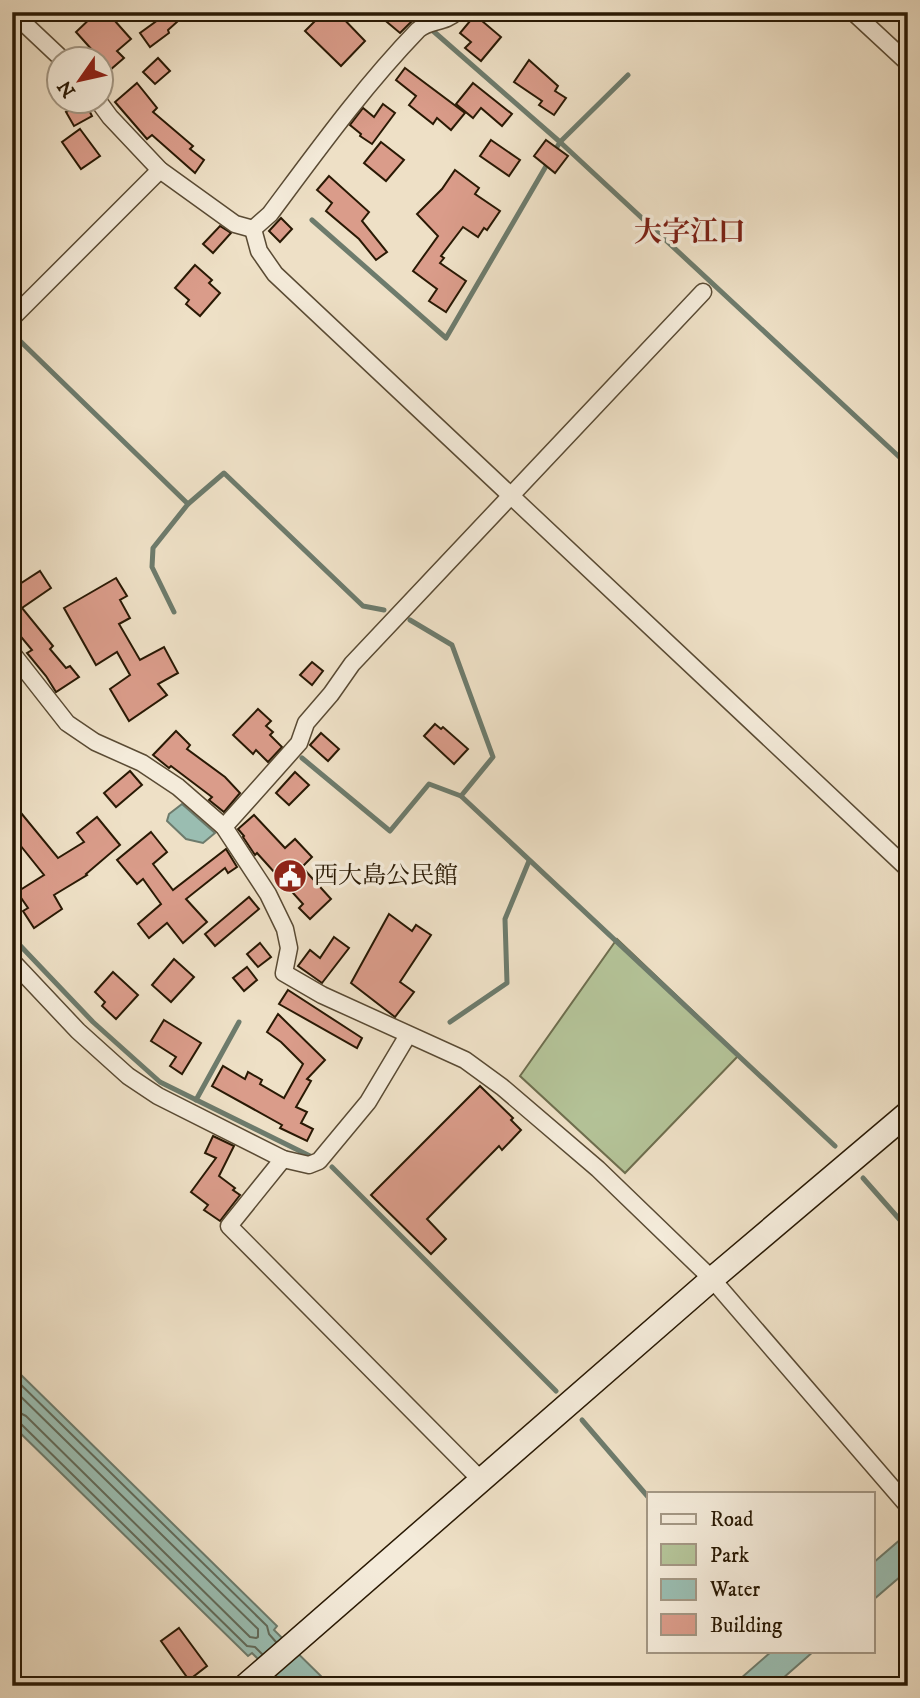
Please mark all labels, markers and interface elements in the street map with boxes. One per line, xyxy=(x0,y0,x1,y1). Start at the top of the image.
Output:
north arrow xyxy=(46,46,116,116)
text: N xyxy=(53,75,81,102)
district label: 大字江口 xyxy=(634,215,746,250)
public building icon: 西大島公民館 xyxy=(271,857,309,895)
place label: 西大島公民館 xyxy=(314,861,458,891)
legend xyxy=(647,1492,874,1652)
text: Road xyxy=(710,1507,754,1533)
text: Park xyxy=(710,1543,750,1569)
text: Water xyxy=(709,1577,760,1603)
text: Building xyxy=(710,1613,783,1639)

